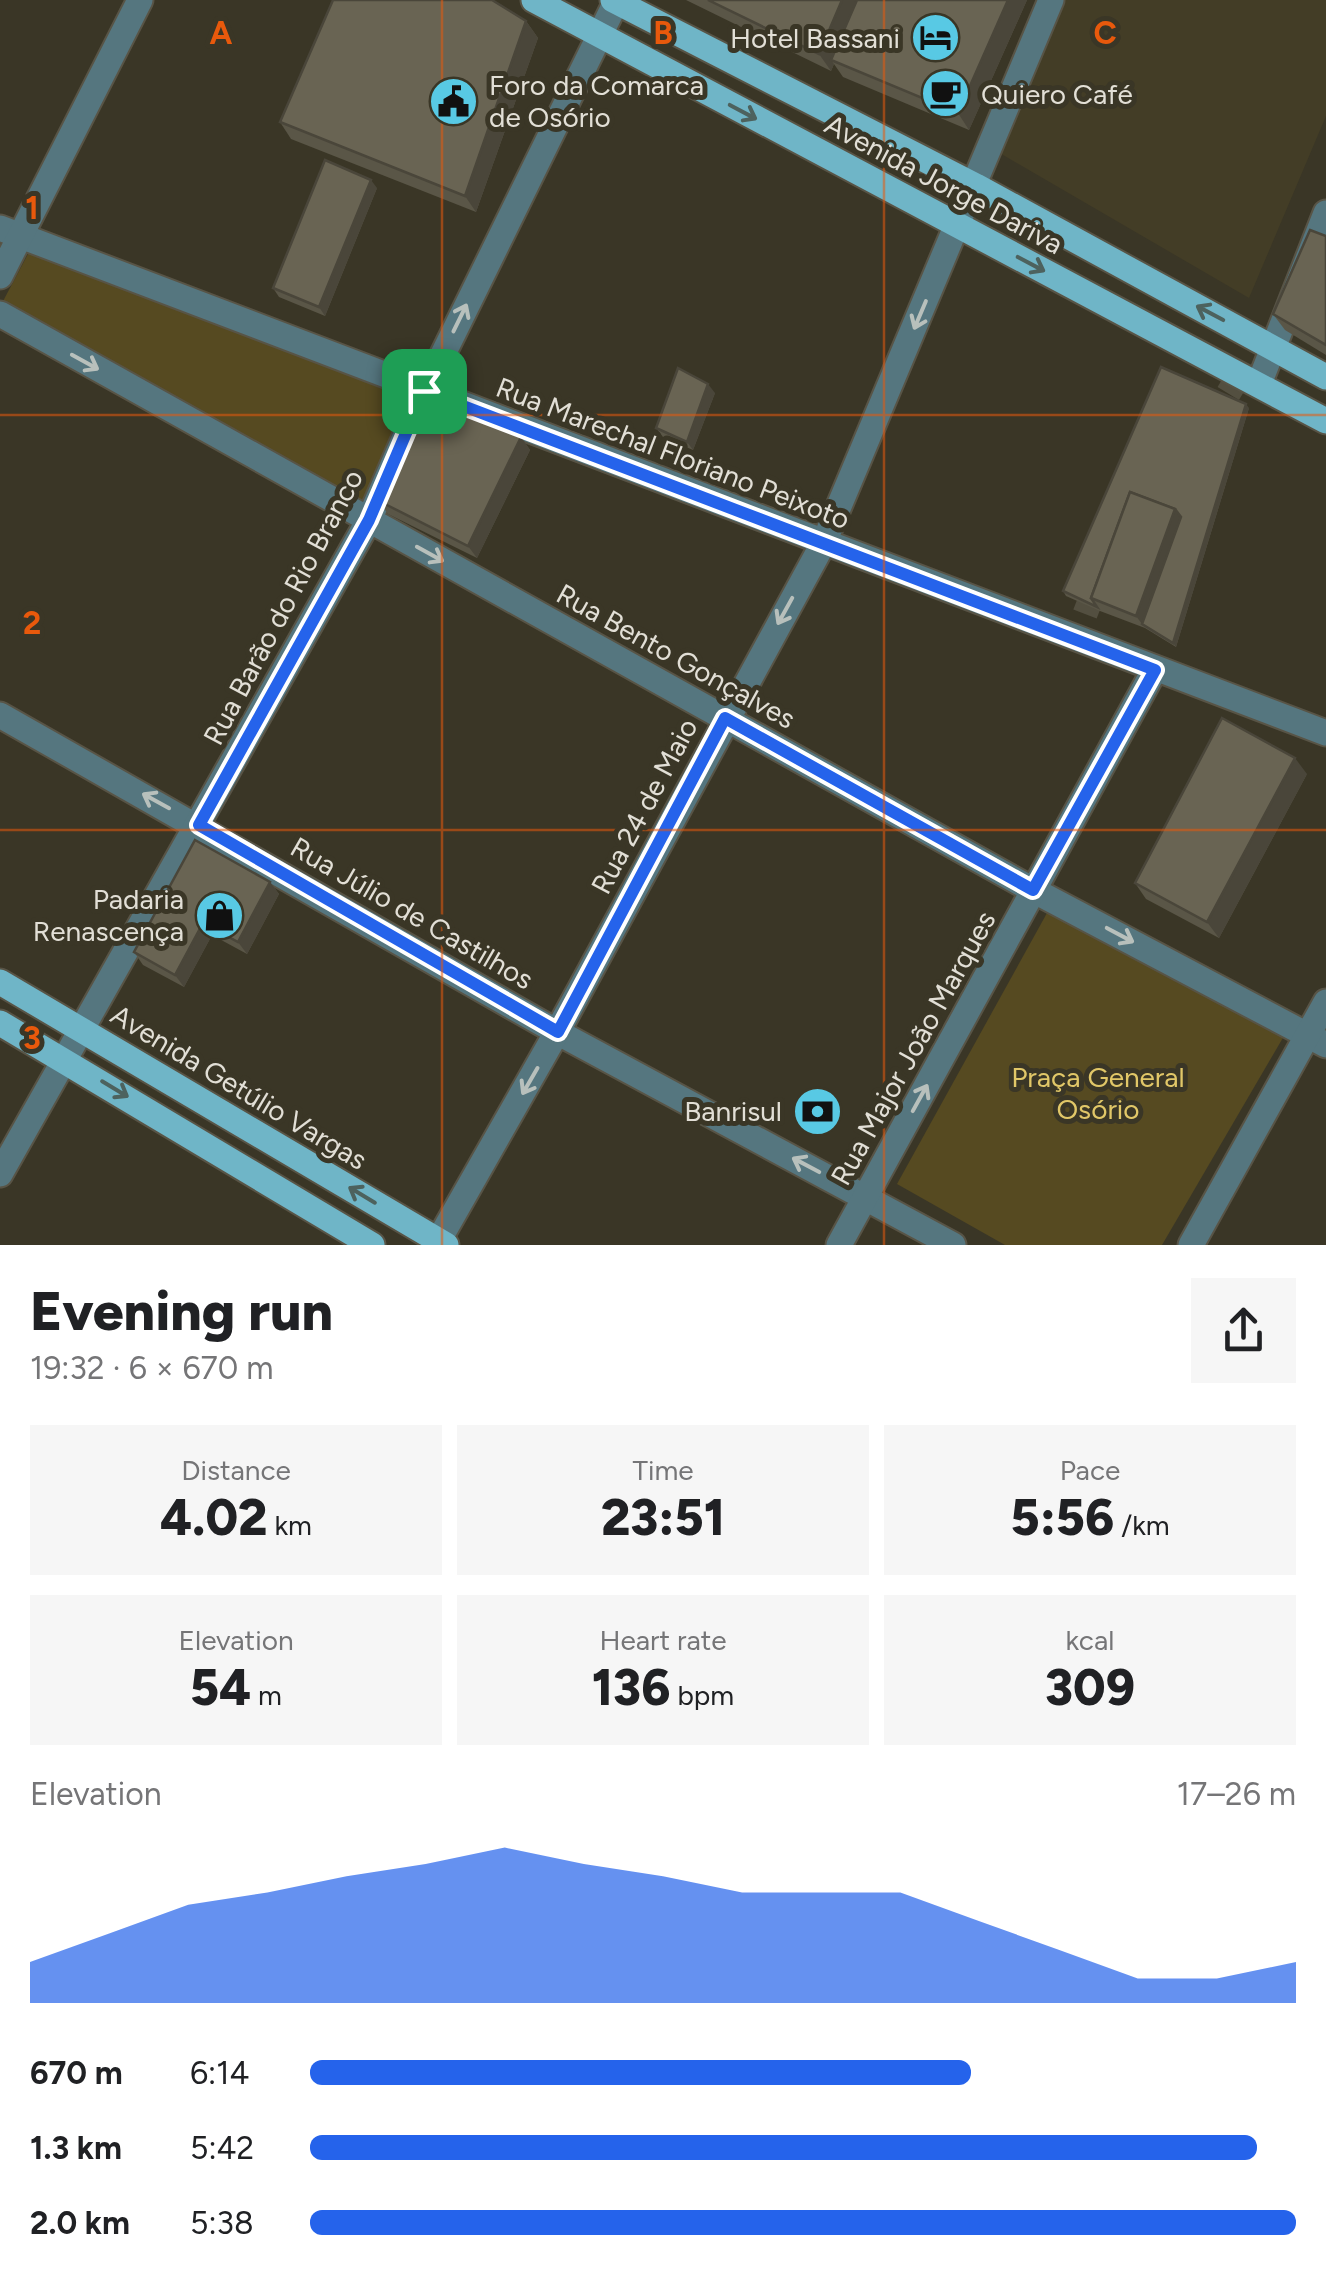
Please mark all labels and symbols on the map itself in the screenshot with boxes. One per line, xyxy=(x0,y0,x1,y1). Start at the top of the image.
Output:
hotel icon: Hotel Bassani xyxy=(909,12,961,64)
text: A xyxy=(210,14,233,52)
text: B xyxy=(653,14,673,52)
text: C xyxy=(1093,14,1117,52)
place label: Hotel Bassani xyxy=(730,21,900,55)
place label: Foro da Comarca de Osório xyxy=(489,68,704,134)
cafe icon: Quiero Café xyxy=(920,68,972,120)
public building icon: Foro da Comarca de Osório xyxy=(428,75,480,127)
place label: Quiero Café xyxy=(981,77,1133,111)
one-way arrow xyxy=(728,103,758,122)
street label: Avenida Jorge Dariva xyxy=(819,107,1069,261)
text: 1 xyxy=(25,189,39,227)
one-way arrow xyxy=(1015,255,1045,274)
one-way arrow xyxy=(909,299,927,330)
one-way arrow xyxy=(1196,303,1225,323)
one-way arrow xyxy=(452,304,471,334)
pin xyxy=(382,349,467,434)
one-way arrow xyxy=(70,352,99,372)
street label: Rua Marechal Floriano Peixoto xyxy=(492,370,854,536)
street label: Rua Barão do Rio Branco xyxy=(196,463,370,751)
one-way arrow xyxy=(415,545,445,565)
street label: Rua Bento Gonçalves xyxy=(551,576,801,736)
one-way arrow xyxy=(775,596,795,624)
text: 2 xyxy=(23,604,41,642)
street label: Rua 24 de Maio xyxy=(584,713,704,899)
one-way arrow xyxy=(142,791,172,811)
street label: Rua Júlio de Castilhos xyxy=(285,830,539,996)
place label: Padaria Renascença xyxy=(33,882,184,948)
shop icon: Padaria Renascença xyxy=(193,889,245,941)
street label: Rua Major João Marques xyxy=(823,905,1003,1191)
one-way arrow xyxy=(1104,926,1134,946)
street label: Avenida Getúlio Vargas xyxy=(105,997,373,1177)
text: 3 xyxy=(23,1019,41,1057)
park label: Praça General Osório xyxy=(1011,1060,1185,1126)
one-way arrow xyxy=(519,1065,539,1095)
one-way arrow xyxy=(100,1079,129,1099)
one-way arrow xyxy=(910,1084,930,1113)
bank icon: Banrisul xyxy=(791,1085,843,1137)
place label: Banrisul xyxy=(684,1094,782,1128)
one-way arrow xyxy=(792,1155,822,1175)
one-way arrow xyxy=(348,1185,377,1205)

